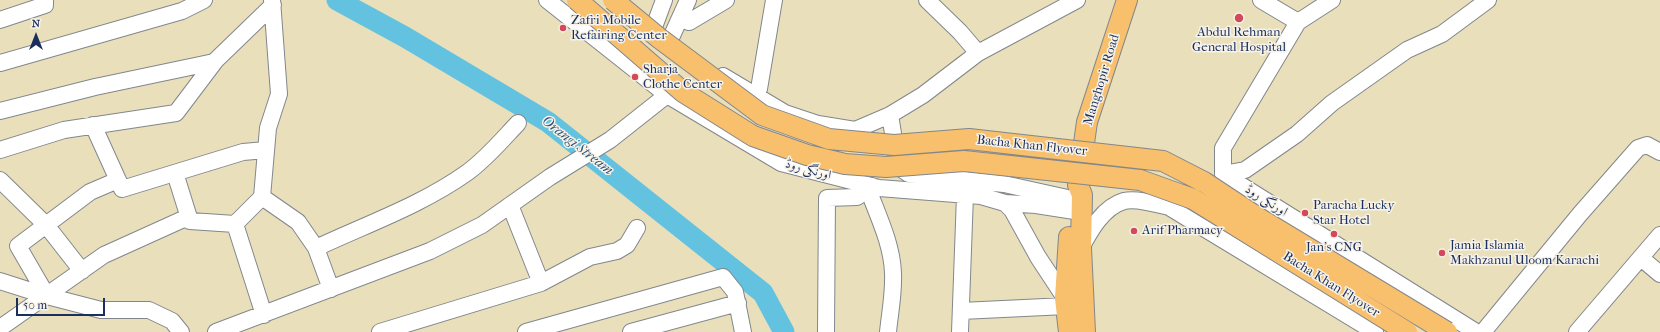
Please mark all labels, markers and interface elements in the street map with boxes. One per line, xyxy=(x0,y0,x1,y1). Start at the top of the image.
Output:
marker: Abdul Rehman General Hospital xyxy=(1233,12,1245,24)
place label: Zafri Mobile Refairing Center xyxy=(571,13,667,44)
north arrow xyxy=(16,16,56,56)
text: N xyxy=(32,17,40,30)
marker: Zafri Mobile Refairing Center xyxy=(558,23,568,33)
place label: Abdul Rehman General Hospital xyxy=(1192,25,1286,56)
street label: Manghopir Road xyxy=(1081,33,1123,127)
place label: Sharja Clothe Center xyxy=(643,62,722,93)
marker: Sharja Clothe Center xyxy=(630,72,640,82)
water label: Orangi Stream xyxy=(538,113,616,179)
street label: Bacha Khan Flyover xyxy=(976,132,1088,160)
street label: اورنگی روڈ xyxy=(783,156,833,184)
street label: اورنگی روڈ xyxy=(1242,182,1290,220)
place label: Paracha Lucky Star Hotel xyxy=(1313,198,1394,229)
marker: Paracha Lucky Star Hotel xyxy=(1300,208,1310,218)
place label: Arif Pharmacy xyxy=(1142,223,1223,239)
marker: Arif Pharmacy xyxy=(1129,226,1139,236)
marker: Jan's CNG xyxy=(1329,229,1339,239)
place label: Jamia Islamia Makhzanul Uloom Karachi xyxy=(1450,238,1599,269)
place label: Jan's CNG xyxy=(1306,240,1362,256)
marker: Jamia Islamia Makhzanul Uloom Karachi xyxy=(1437,248,1447,258)
street label: Bacha Khan Flyover xyxy=(1280,249,1382,321)
scale bar xyxy=(18,290,107,316)
text: 50 m xyxy=(23,298,47,312)

